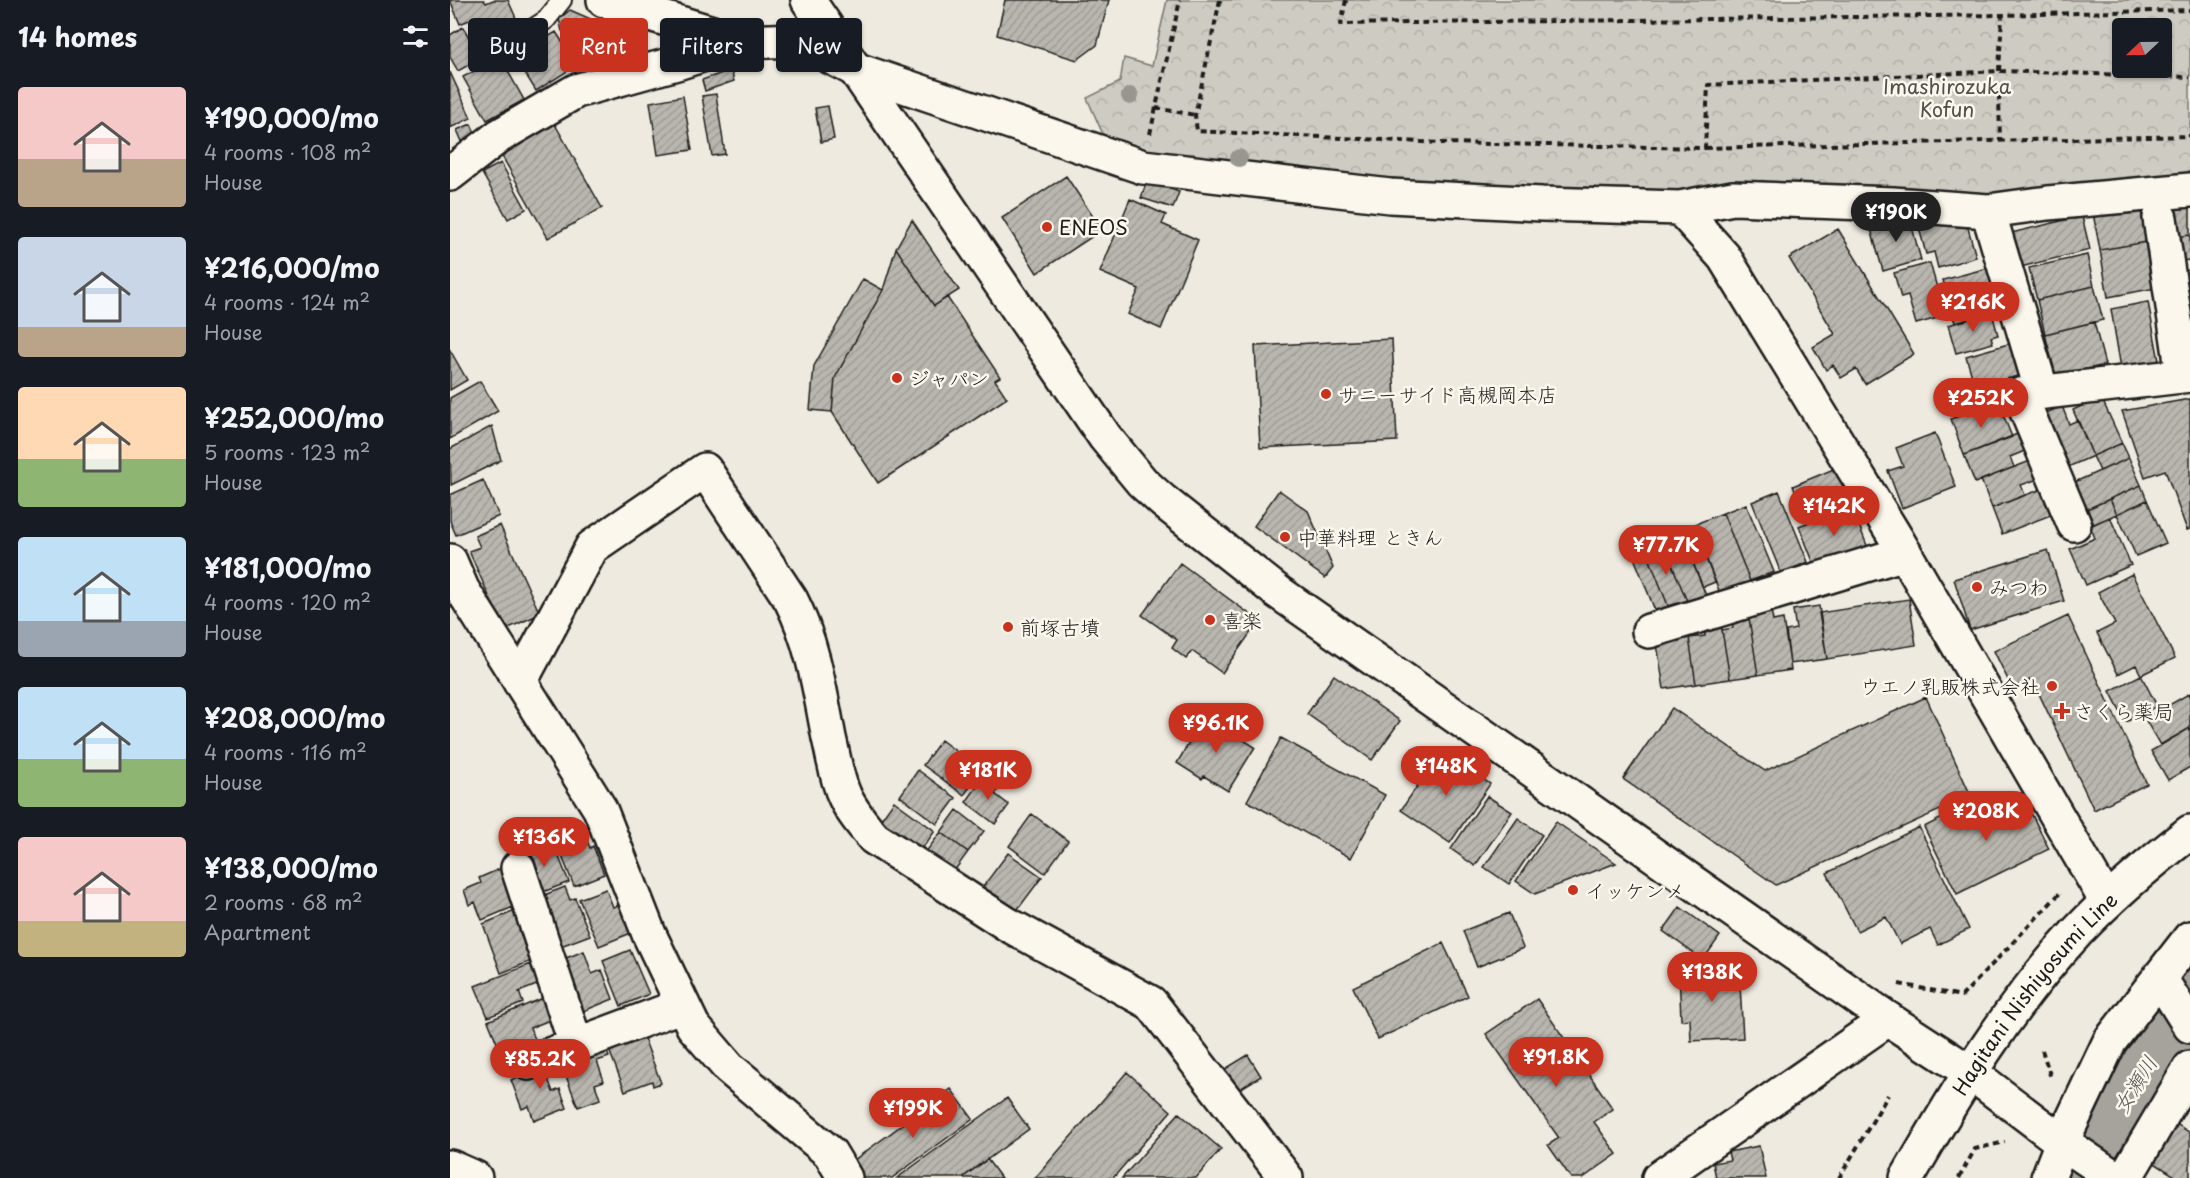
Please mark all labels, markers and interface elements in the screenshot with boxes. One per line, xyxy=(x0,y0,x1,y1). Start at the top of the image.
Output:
text: 14 homes xyxy=(18,17,137,56)
chip: Buy xyxy=(468,18,548,72)
chip: Rent xyxy=(560,18,648,72)
chip: Filters xyxy=(660,18,764,72)
chip: New xyxy=(776,18,862,72)
north arrow xyxy=(2112,18,2172,78)
map controls xyxy=(2112,18,2172,78)
icon: filters xyxy=(399,20,432,53)
park label: Imashirozuka Kofun xyxy=(1883,71,2012,124)
text: ¥190,000/mo xyxy=(204,98,379,137)
icon: home xyxy=(66,111,138,183)
text: 4 rooms · 108 m² xyxy=(204,137,371,167)
text: House xyxy=(204,167,263,197)
pin: ¥190K xyxy=(1854,192,1938,243)
text: ¥190K xyxy=(1865,196,1927,226)
place label: ENEOS xyxy=(1059,212,1128,242)
marker: ENEOS xyxy=(1040,220,1054,234)
text: ¥216,000/mo xyxy=(204,248,379,287)
icon: home xyxy=(66,261,138,333)
pin: ¥216K xyxy=(1931,282,2015,333)
text: ¥216K xyxy=(1940,286,2006,316)
text: 4 rooms · 124 m² xyxy=(204,287,370,317)
text: House xyxy=(204,317,263,347)
place label: ジャパン xyxy=(909,363,989,393)
marker: ジャパン xyxy=(890,371,904,385)
pin: ¥252K xyxy=(1939,378,2023,429)
place label: サニーサイド高槻岡本店 xyxy=(1338,379,1557,409)
text: ¥252K xyxy=(1947,382,2015,412)
marker: サニーサイド高槻岡本店 xyxy=(1319,387,1333,401)
text: ¥252,000/mo xyxy=(204,398,384,437)
icon: home xyxy=(66,411,138,483)
text: 5 rooms · 123 m² xyxy=(204,437,370,467)
text: House xyxy=(204,467,263,497)
pin: ¥142K xyxy=(1792,486,1876,537)
text: ¥142K xyxy=(1802,490,1866,520)
place label: 中華料理 ときん xyxy=(1297,522,1444,552)
pin: ¥77.7K xyxy=(1617,525,1715,576)
text: ¥77.7K xyxy=(1633,529,1699,559)
marker: 中華料理 ときん xyxy=(1278,530,1292,544)
text: ¥181,000/mo xyxy=(204,548,371,587)
icon: home xyxy=(66,561,138,633)
place label: みつわ xyxy=(1989,572,2049,602)
marker: みつわ xyxy=(1970,580,1984,594)
text: 4 rooms · 120 m² xyxy=(204,587,371,617)
place label: 喜楽 xyxy=(1222,605,1262,635)
place label: 前塚古墳 xyxy=(1020,612,1100,642)
marker: 喜楽 xyxy=(1203,613,1217,627)
text: House xyxy=(204,617,263,647)
marker: 前塚古墳 xyxy=(1001,620,1015,634)
place label: ウエノ乳販株式会社 xyxy=(1860,671,2040,701)
marker: ウエノ乳販株式会社 xyxy=(2045,679,2059,693)
place label: さくら薬局 xyxy=(2074,696,2174,726)
text: ¥208,000/mo xyxy=(204,698,385,737)
pin: ¥96.1K xyxy=(1167,703,1265,754)
marker: さくら薬局 xyxy=(2055,704,2069,718)
text: ¥96.1K xyxy=(1183,707,1249,737)
icon: home xyxy=(66,711,138,783)
text: 4 rooms · 116 m² xyxy=(204,737,367,767)
pin: ¥148K xyxy=(1404,746,1488,797)
pin: ¥181K xyxy=(946,750,1030,801)
text: ¥148K xyxy=(1415,750,1477,780)
text: ¥181K xyxy=(959,754,1017,784)
text: House xyxy=(204,767,263,797)
pin: ¥208K xyxy=(1944,791,2028,842)
text: ¥208K xyxy=(1952,795,2020,825)
pin: ¥136K xyxy=(502,817,586,868)
text: ¥136K xyxy=(512,821,576,851)
text: ¥138,000/mo xyxy=(204,848,378,887)
icon: home xyxy=(66,861,138,933)
place label: イッケンメ xyxy=(1585,875,1685,905)
marker: イッケンメ xyxy=(1566,883,1580,897)
street label: Hagitani Nishiyosumi Line xyxy=(1945,885,2124,1101)
text: 2 rooms · 68 m² xyxy=(204,887,363,917)
text: Apartment xyxy=(204,917,311,947)
pin: ¥138K xyxy=(1670,952,1754,1003)
text: ¥138K xyxy=(1681,956,1743,986)
pin: ¥91.8K xyxy=(1507,1037,1605,1088)
pin: ¥85.2K xyxy=(491,1039,589,1090)
text: ¥91.8K xyxy=(1522,1041,1590,1071)
text: ¥85.2K xyxy=(504,1043,576,1073)
water label: 女瀬川 xyxy=(2104,1049,2164,1119)
pin: ¥199K xyxy=(871,1088,955,1139)
text: ¥199K xyxy=(883,1092,943,1122)

